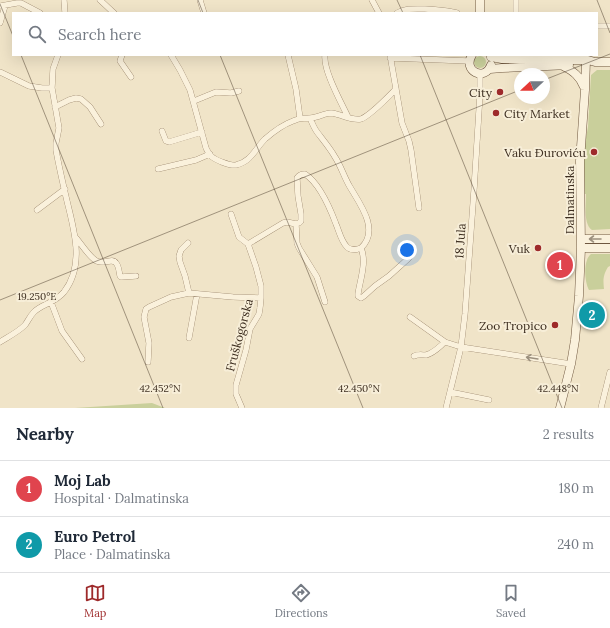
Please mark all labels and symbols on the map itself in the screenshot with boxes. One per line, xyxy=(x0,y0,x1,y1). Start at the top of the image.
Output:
north arrow xyxy=(514,68,550,104)
place label: City xyxy=(469,85,493,100)
marker: City xyxy=(495,87,505,97)
place label: City Market xyxy=(504,106,570,121)
marker: City Market xyxy=(491,108,501,118)
place label: Vaku Đuroviću xyxy=(503,145,586,160)
marker: Vaku Đuroviću xyxy=(589,147,599,157)
street label: Dalmatinska xyxy=(562,166,577,234)
street label: 18 Jula xyxy=(451,223,469,259)
one-way arrow xyxy=(589,235,602,243)
your location xyxy=(397,240,417,260)
place label: Vuk xyxy=(508,241,531,256)
marker: Vuk xyxy=(533,243,543,253)
pin: 1 xyxy=(547,250,573,280)
text: 19.250°E xyxy=(17,290,57,303)
street label: Fruškogorska xyxy=(222,297,256,373)
pin: 2 xyxy=(579,300,605,330)
place label: Zoo Tropico xyxy=(479,318,547,333)
marker: Zoo Tropico xyxy=(550,320,560,330)
one-way arrow xyxy=(526,354,539,362)
text: 42.452°N xyxy=(139,382,181,395)
text: 42.450°N xyxy=(338,382,380,395)
text: 42.448°N xyxy=(537,382,579,395)

